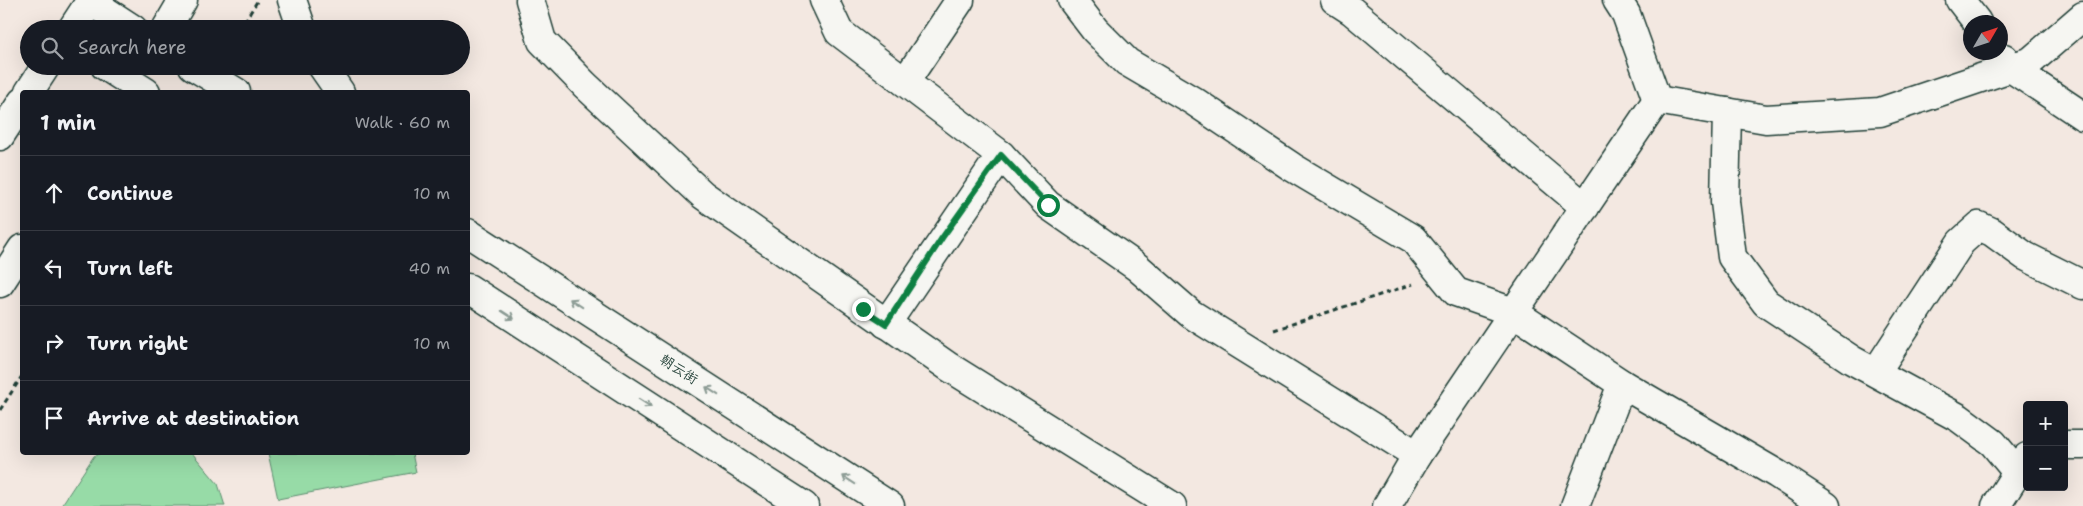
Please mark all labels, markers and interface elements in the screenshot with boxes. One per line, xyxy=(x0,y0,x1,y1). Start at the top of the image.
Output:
north arrow xyxy=(1963,15,2008,60)
search box xyxy=(20,20,470,75)
icon: search xyxy=(38,34,66,62)
text: Search here xyxy=(78,35,187,60)
text: 1 min xyxy=(40,109,96,137)
text: Walk · 60 m xyxy=(355,112,450,133)
icon: ahead xyxy=(40,179,68,207)
text: Continue xyxy=(87,181,173,206)
text: 10 m xyxy=(413,183,450,204)
route start xyxy=(1037,194,1060,217)
icon: left xyxy=(40,254,68,282)
text: Turn left xyxy=(87,256,173,281)
text: 40 m xyxy=(408,258,450,279)
one-way arrow xyxy=(569,298,583,308)
route end xyxy=(852,298,875,321)
one-way arrow xyxy=(501,310,515,320)
icon: right xyxy=(40,329,68,357)
text: Turn right xyxy=(87,331,188,356)
text: 10 m xyxy=(413,333,450,354)
street label: 朝云街 xyxy=(656,350,702,388)
one-way arrow xyxy=(706,386,720,396)
one-way arrow xyxy=(638,398,652,408)
map controls xyxy=(2023,401,2068,491)
button: + xyxy=(2023,401,2068,446)
icon: arrive xyxy=(40,404,68,432)
text: Arrive at destination xyxy=(87,406,299,431)
button: − xyxy=(2023,446,2068,491)
one-way arrow xyxy=(842,474,856,484)

